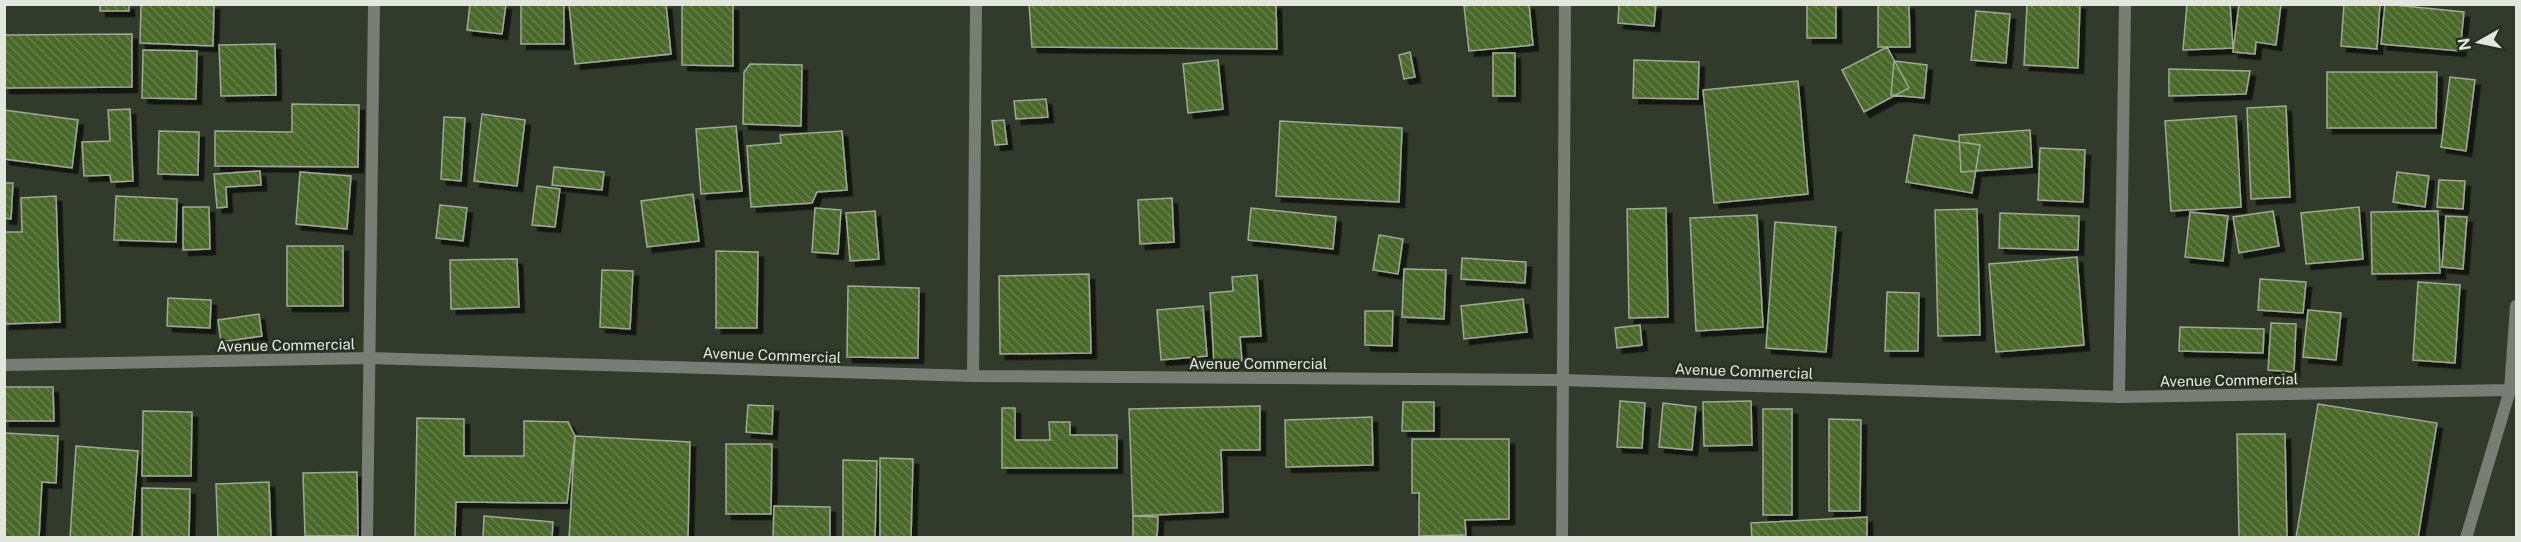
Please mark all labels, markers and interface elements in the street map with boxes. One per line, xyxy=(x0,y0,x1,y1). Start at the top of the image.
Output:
north arrow xyxy=(2449,12,2509,72)
text: N xyxy=(2454,37,2475,52)
street label: Avenue Commercial xyxy=(217,335,355,355)
street label: Avenue Commercial xyxy=(702,344,842,366)
street label: Avenue Commercial xyxy=(1189,355,1327,372)
street label: Avenue Commercial xyxy=(1674,360,1814,382)
street label: Avenue Commercial xyxy=(2160,370,2298,390)

